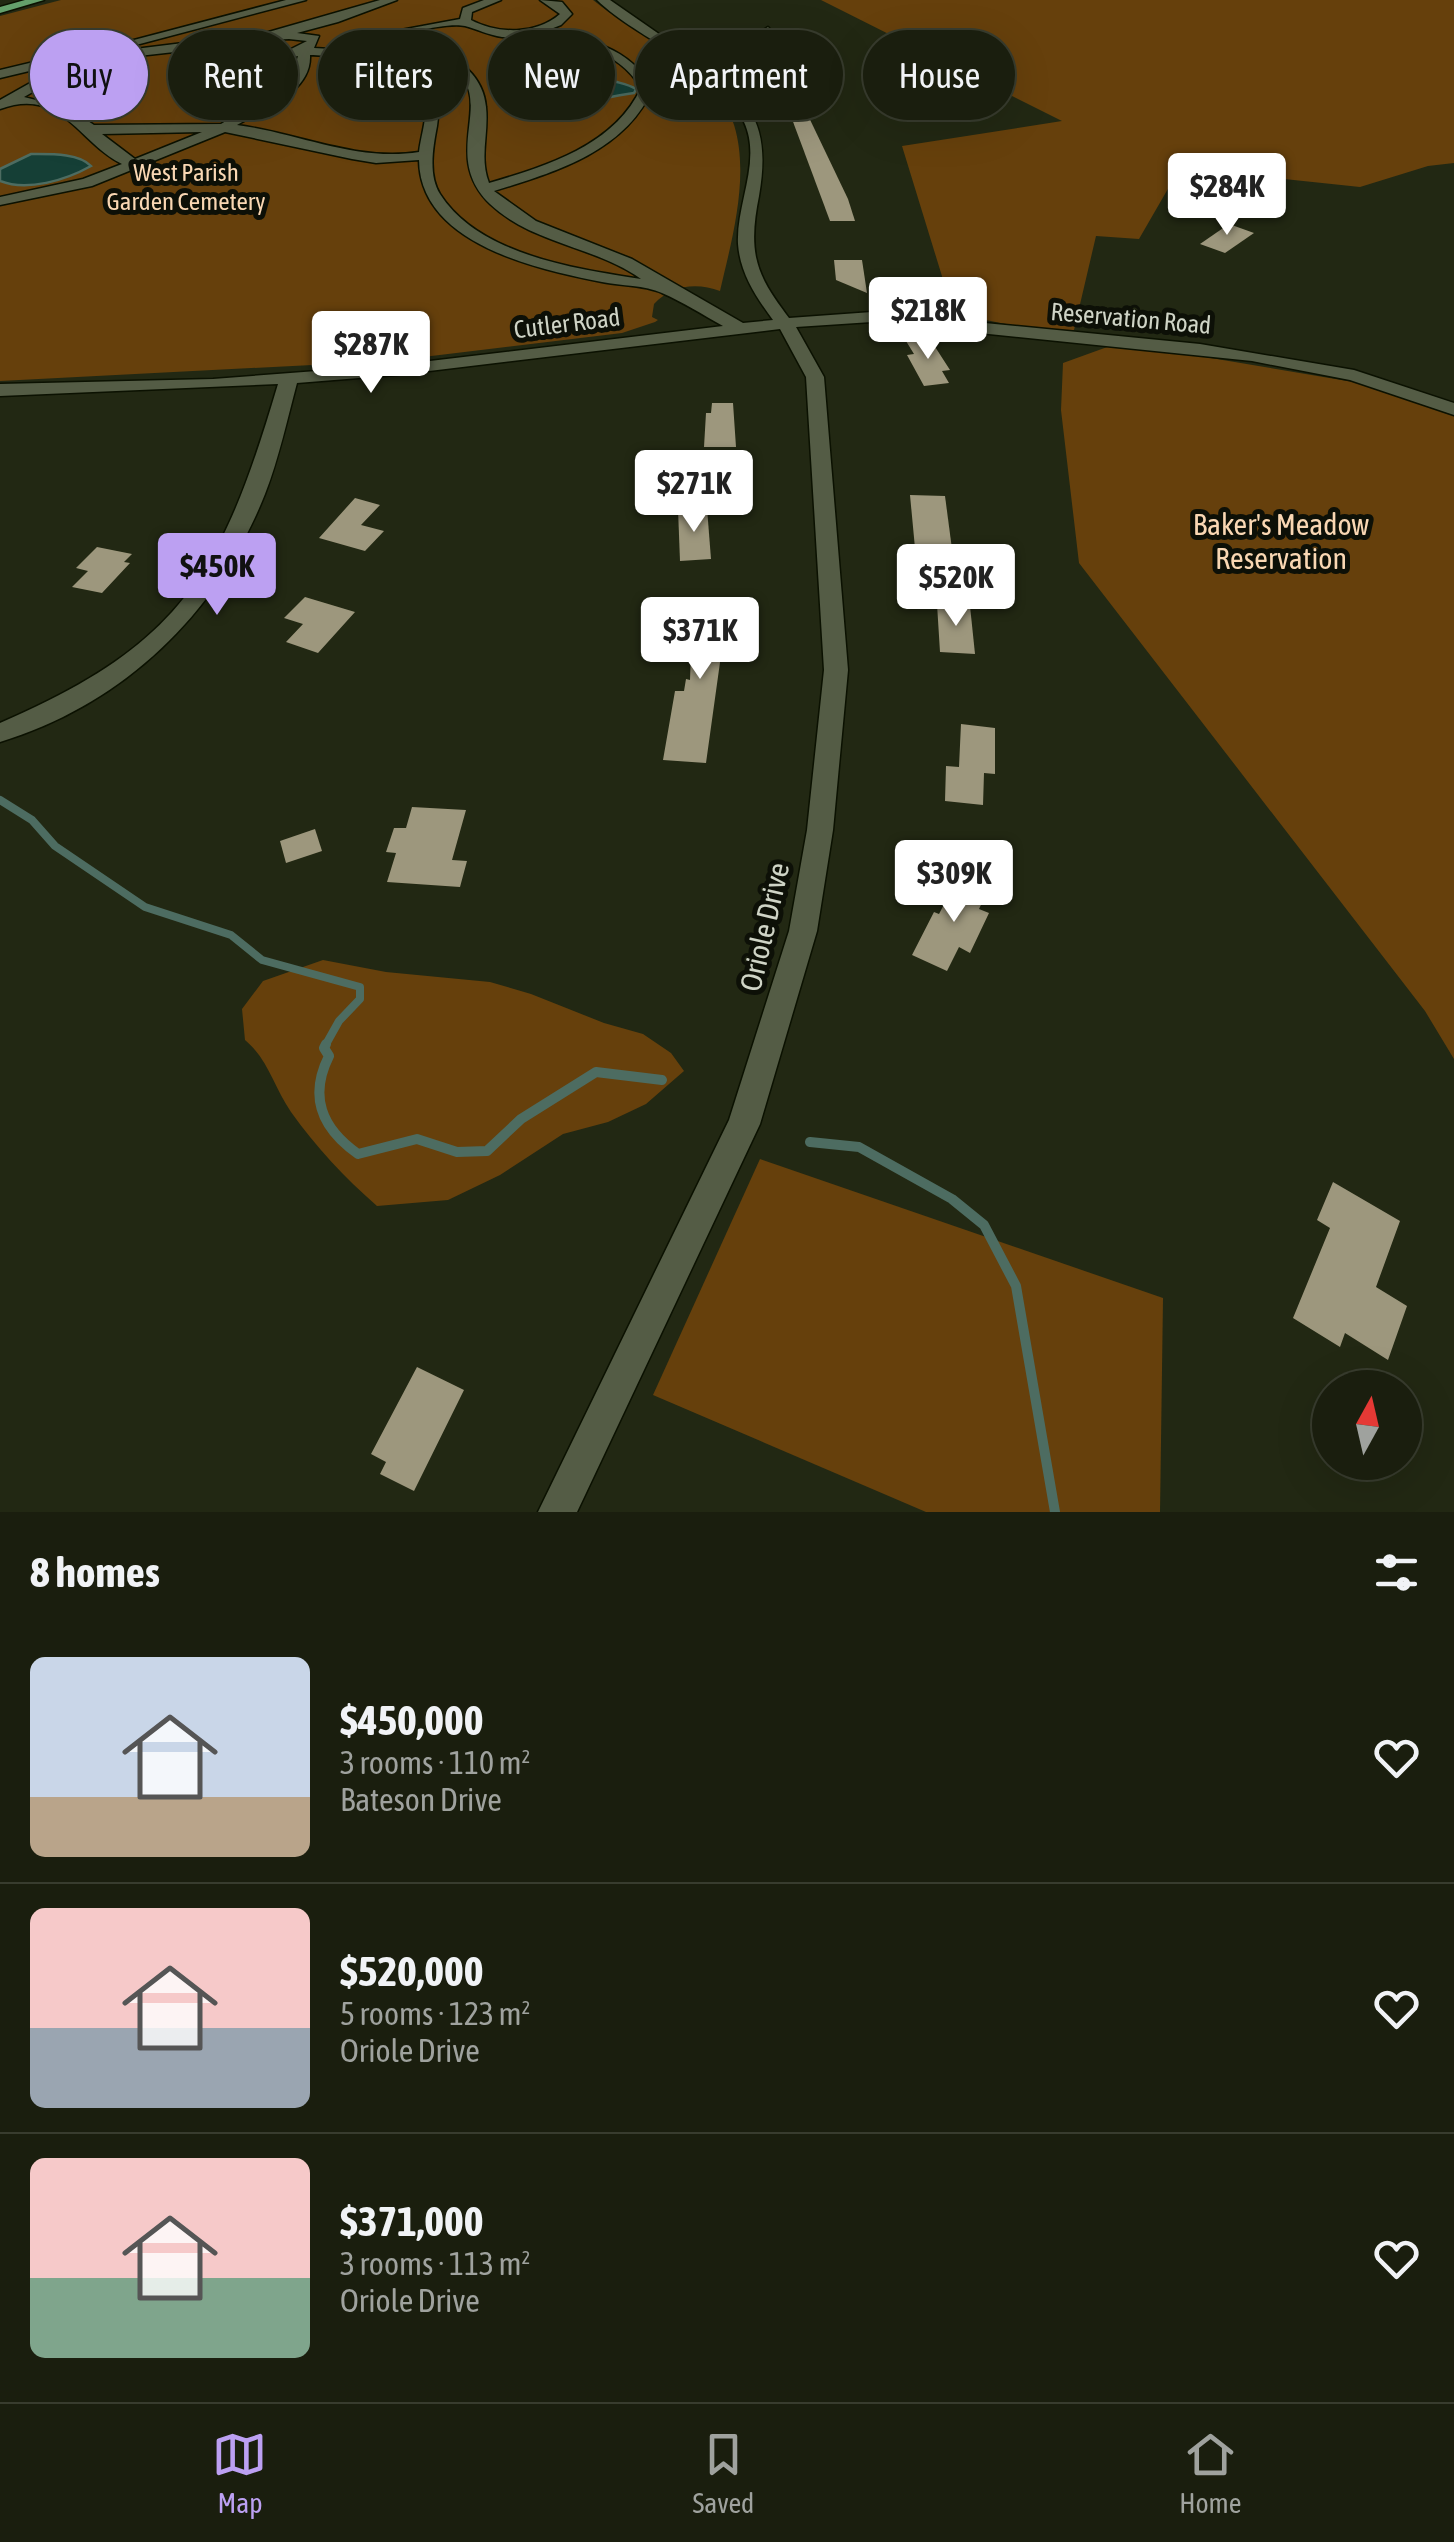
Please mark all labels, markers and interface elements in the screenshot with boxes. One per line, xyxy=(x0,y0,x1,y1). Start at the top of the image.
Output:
chip: Buy xyxy=(30,30,148,120)
chip: Rent xyxy=(168,30,298,120)
chip: Filters xyxy=(318,30,468,120)
chip: New xyxy=(488,30,615,120)
chip: Apartment xyxy=(635,30,843,120)
chip: House xyxy=(863,30,1015,120)
pin: $284K xyxy=(1157,153,1297,238)
park label: West Parish Garden Cemetery xyxy=(107,158,265,215)
text: $284K xyxy=(1190,167,1264,204)
pin: $218K xyxy=(858,277,998,362)
text: $218K xyxy=(891,291,965,328)
street label: Reservation Road xyxy=(1050,297,1212,339)
street label: Cutler Road xyxy=(512,303,622,343)
pin: $287K xyxy=(301,311,441,396)
text: $287K xyxy=(334,325,408,362)
pin: $271K xyxy=(624,450,764,535)
text: $271K xyxy=(657,464,731,501)
park label: Baker's Meadow Reservation xyxy=(1193,507,1369,575)
pin: $450K xyxy=(147,533,287,618)
pin: $520K xyxy=(886,544,1026,629)
text: $450K xyxy=(180,547,254,584)
text: $520K xyxy=(919,558,993,595)
pin: $371K xyxy=(630,597,770,682)
text: $371K xyxy=(663,611,737,648)
pin: $309K xyxy=(884,840,1024,925)
text: $309K xyxy=(917,854,991,891)
street label: Oriole Drive xyxy=(733,859,795,994)
north arrow xyxy=(1312,1370,1422,1480)
map controls xyxy=(1312,1370,1422,1480)
icon: filters xyxy=(1369,1545,1424,1600)
text: 8 homes xyxy=(30,1548,160,1596)
text: $450,000 xyxy=(340,1696,484,1744)
icon: home xyxy=(110,1697,230,1817)
icon: heart xyxy=(1369,1730,1424,1785)
text: 3 rooms · 110 m² xyxy=(340,1744,530,1781)
text: Bateson Drive xyxy=(340,1781,502,1818)
text: $520,000 xyxy=(340,1947,484,1995)
icon: home xyxy=(110,1948,230,2068)
icon: heart xyxy=(1369,1981,1424,2036)
text: 5 rooms · 123 m² xyxy=(340,1995,530,2032)
text: Oriole Drive xyxy=(340,2032,480,2069)
text: $371,000 xyxy=(340,2197,484,2245)
icon: home xyxy=(110,2198,230,2318)
icon: heart xyxy=(1369,2231,1424,2286)
text: 3 rooms · 113 m² xyxy=(340,2245,530,2282)
text: Oriole Drive xyxy=(340,2282,480,2319)
tab: Map xyxy=(212,2427,267,2519)
tab: Saved xyxy=(692,2427,754,2519)
tab: Home xyxy=(1179,2427,1242,2519)

